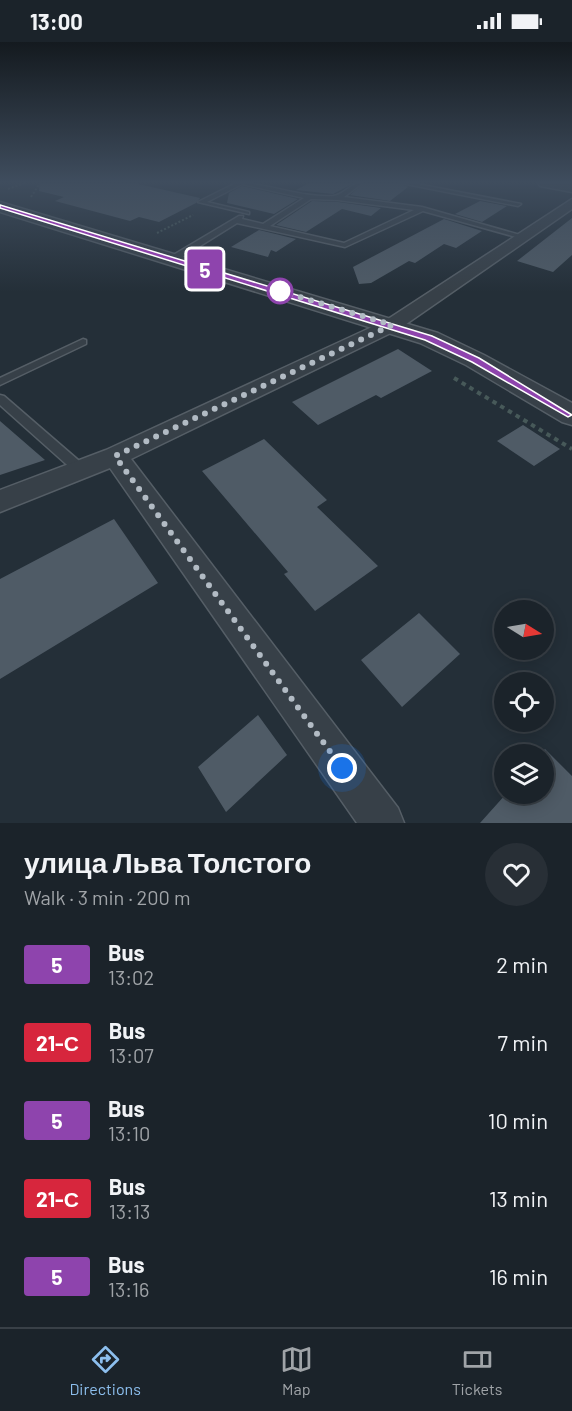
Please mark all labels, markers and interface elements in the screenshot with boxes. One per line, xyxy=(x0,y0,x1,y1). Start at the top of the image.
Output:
text: 13:00 xyxy=(30,8,83,34)
line badge: 5 xyxy=(186,250,224,288)
text: 5 xyxy=(199,257,211,282)
unlabelled marker xyxy=(267,278,293,304)
north arrow xyxy=(494,600,554,660)
map controls xyxy=(494,600,554,804)
button: locate xyxy=(494,672,554,732)
button: layers xyxy=(494,744,554,804)
your location xyxy=(327,753,357,783)
button: heart xyxy=(485,843,548,906)
text: улица Льва Толстого xyxy=(24,845,311,879)
text: Walk · 3 min · 200 m xyxy=(24,885,190,909)
text: Bus xyxy=(108,939,145,965)
text: 2 min xyxy=(496,951,548,977)
text: 5 xyxy=(51,952,63,977)
text: 13:02 xyxy=(108,965,154,989)
text: Bus xyxy=(109,1017,145,1043)
text: 7 min xyxy=(498,1029,548,1055)
text: 21-С xyxy=(36,1030,79,1055)
text: 13:07 xyxy=(109,1043,154,1067)
text: Bus xyxy=(108,1095,145,1121)
text: 10 min xyxy=(488,1107,548,1133)
text: 5 xyxy=(51,1108,63,1133)
text: 13:10 xyxy=(108,1121,150,1145)
text: Bus xyxy=(109,1173,145,1199)
text: 13 min xyxy=(489,1185,548,1211)
text: 21-С xyxy=(36,1186,79,1211)
text: 13:13 xyxy=(109,1199,150,1223)
text: Bus xyxy=(108,1251,145,1277)
text: 16 min xyxy=(489,1263,548,1289)
text: 5 xyxy=(51,1264,63,1289)
text: 13:16 xyxy=(108,1277,149,1301)
tab: Directions xyxy=(69,1343,141,1398)
tab: Map xyxy=(280,1343,313,1398)
tab: Tickets xyxy=(452,1343,503,1398)

